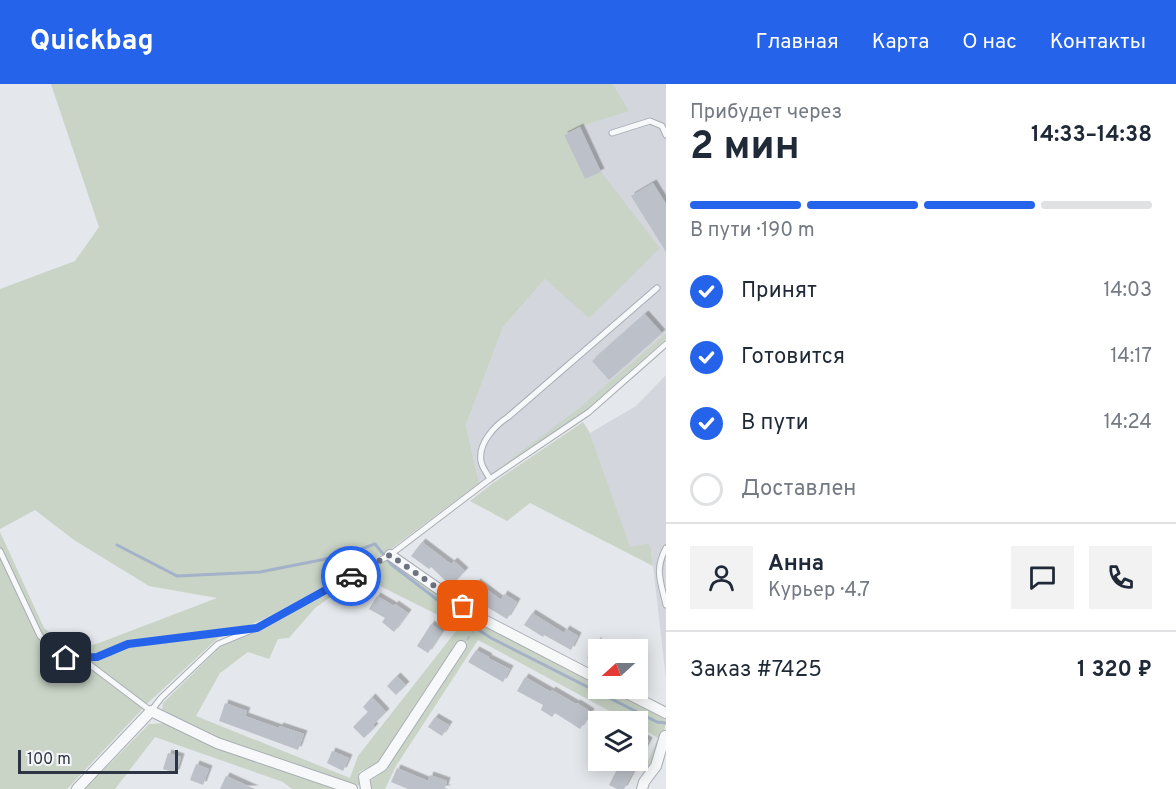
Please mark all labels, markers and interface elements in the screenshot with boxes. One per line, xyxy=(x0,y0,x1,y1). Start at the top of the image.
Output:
text: Quickbag xyxy=(30,24,154,60)
text: Главная xyxy=(755,29,839,56)
text: Карта xyxy=(872,29,929,56)
text: О нас xyxy=(962,29,1017,56)
text: Контакты xyxy=(1050,29,1146,56)
text: Прибудет через xyxy=(690,100,842,126)
text: 14:33–14:38 xyxy=(1031,122,1152,149)
text: 2 мин xyxy=(690,124,800,173)
text: В пути · 190 m xyxy=(690,218,815,244)
icon: check xyxy=(690,275,723,308)
text: Принят xyxy=(741,278,817,305)
text: 14:03 xyxy=(1103,278,1152,304)
icon: check xyxy=(690,341,723,374)
text: Готовится xyxy=(741,344,845,371)
text: 14:17 xyxy=(1110,344,1152,370)
icon: check xyxy=(690,407,723,440)
text: В пути xyxy=(741,410,809,437)
text: 14:24 xyxy=(1104,410,1152,436)
text: Доставлен xyxy=(741,476,856,503)
courier xyxy=(321,546,381,606)
button: person xyxy=(690,546,753,609)
button: chat xyxy=(1011,546,1074,609)
button: phone xyxy=(1089,546,1152,609)
text: Анна xyxy=(768,551,824,578)
icon: car xyxy=(335,560,368,593)
text: Курьер · 4.7 xyxy=(768,578,870,604)
pin xyxy=(437,580,488,631)
icon: bag xyxy=(446,589,479,622)
pin xyxy=(40,632,91,683)
north arrow xyxy=(588,639,648,699)
map controls xyxy=(588,639,648,771)
icon: home xyxy=(49,641,82,674)
text: Заказ #7425 xyxy=(690,657,822,684)
text: 1 320 ₽ xyxy=(1077,657,1152,684)
button: layers xyxy=(588,711,648,771)
scale bar xyxy=(18,747,178,774)
text: 100 m xyxy=(27,750,71,770)

